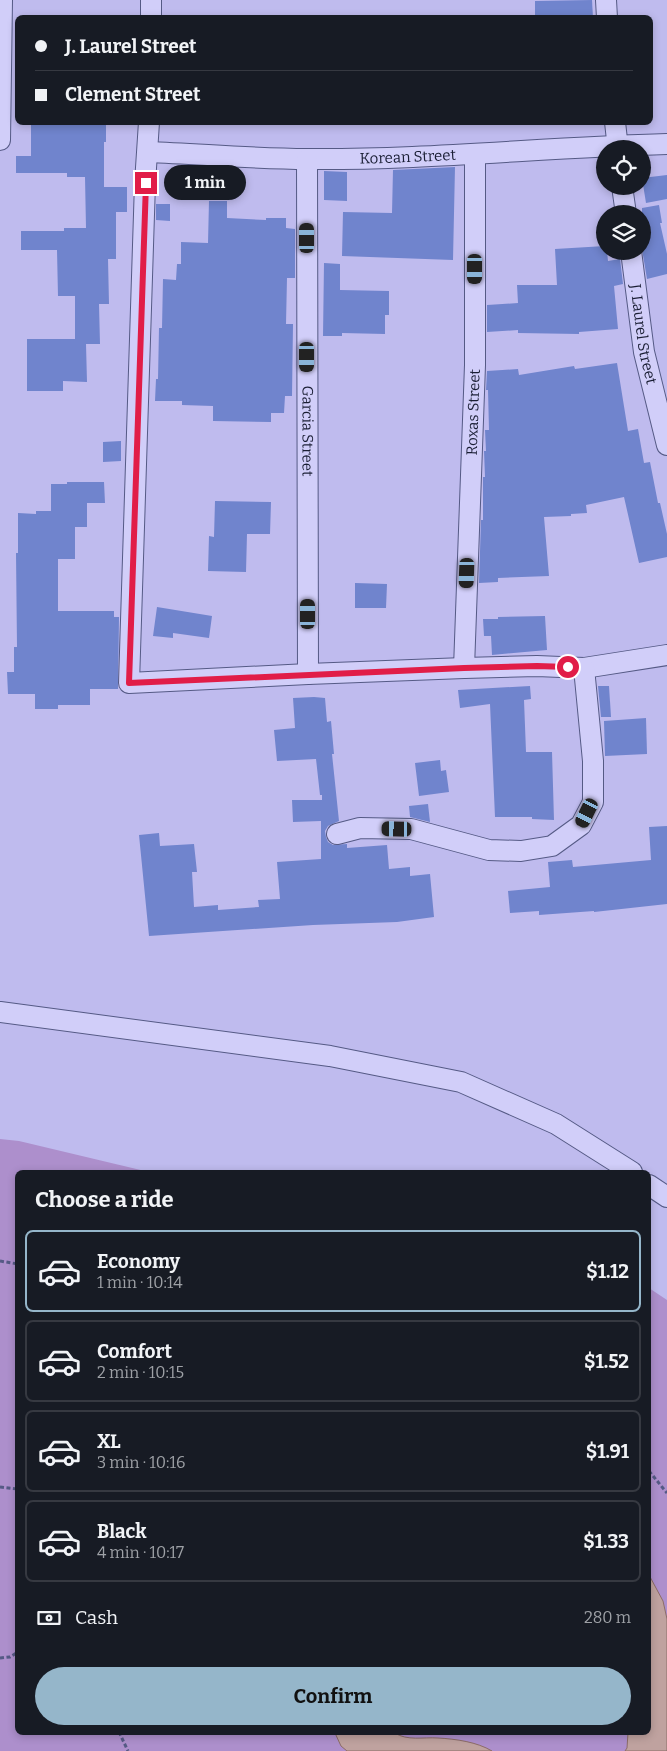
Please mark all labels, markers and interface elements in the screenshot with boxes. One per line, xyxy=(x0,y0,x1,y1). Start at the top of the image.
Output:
text: J. Laurel Street xyxy=(65,35,197,58)
text: Clement Street xyxy=(65,83,200,106)
map controls xyxy=(596,140,651,260)
button: locate xyxy=(596,140,651,195)
street label: Korean Street xyxy=(359,146,457,168)
callout: 1 min xyxy=(164,166,246,200)
route end xyxy=(135,172,157,194)
text: 1 min xyxy=(185,173,225,192)
button: layers xyxy=(596,205,651,260)
car xyxy=(299,223,314,253)
car xyxy=(467,254,482,284)
street label: J. Laurel Street xyxy=(626,282,661,386)
car xyxy=(299,342,314,372)
street label: Roxas Street xyxy=(463,368,484,456)
street label: Garcia Street xyxy=(298,386,317,477)
car xyxy=(458,558,475,588)
car xyxy=(300,599,315,629)
route start xyxy=(557,656,579,678)
car xyxy=(573,796,600,830)
car xyxy=(381,821,412,837)
text: Choose a ride xyxy=(35,1186,174,1213)
icon: car xyxy=(37,1249,82,1294)
text: Economy xyxy=(97,1250,180,1273)
text: $1.12 xyxy=(586,1260,629,1283)
text: 1 min · 10:14 xyxy=(97,1273,183,1292)
icon: car xyxy=(37,1339,82,1384)
text: Comfort xyxy=(97,1340,172,1363)
text: $1.52 xyxy=(584,1350,629,1373)
text: 2 min · 10:15 xyxy=(97,1363,184,1382)
icon: car xyxy=(37,1429,82,1474)
text: XL xyxy=(97,1430,121,1453)
text: $1.91 xyxy=(586,1440,629,1463)
text: 3 min · 10:16 xyxy=(97,1453,185,1472)
icon: car xyxy=(37,1519,82,1564)
text: Black xyxy=(97,1520,147,1543)
text: $1.33 xyxy=(583,1530,629,1553)
text: 4 min · 10:17 xyxy=(97,1543,184,1562)
icon: cash xyxy=(35,1604,63,1632)
text: Cash xyxy=(75,1606,118,1629)
text: 280 m xyxy=(584,1608,631,1627)
button: Confirm xyxy=(35,1667,631,1725)

